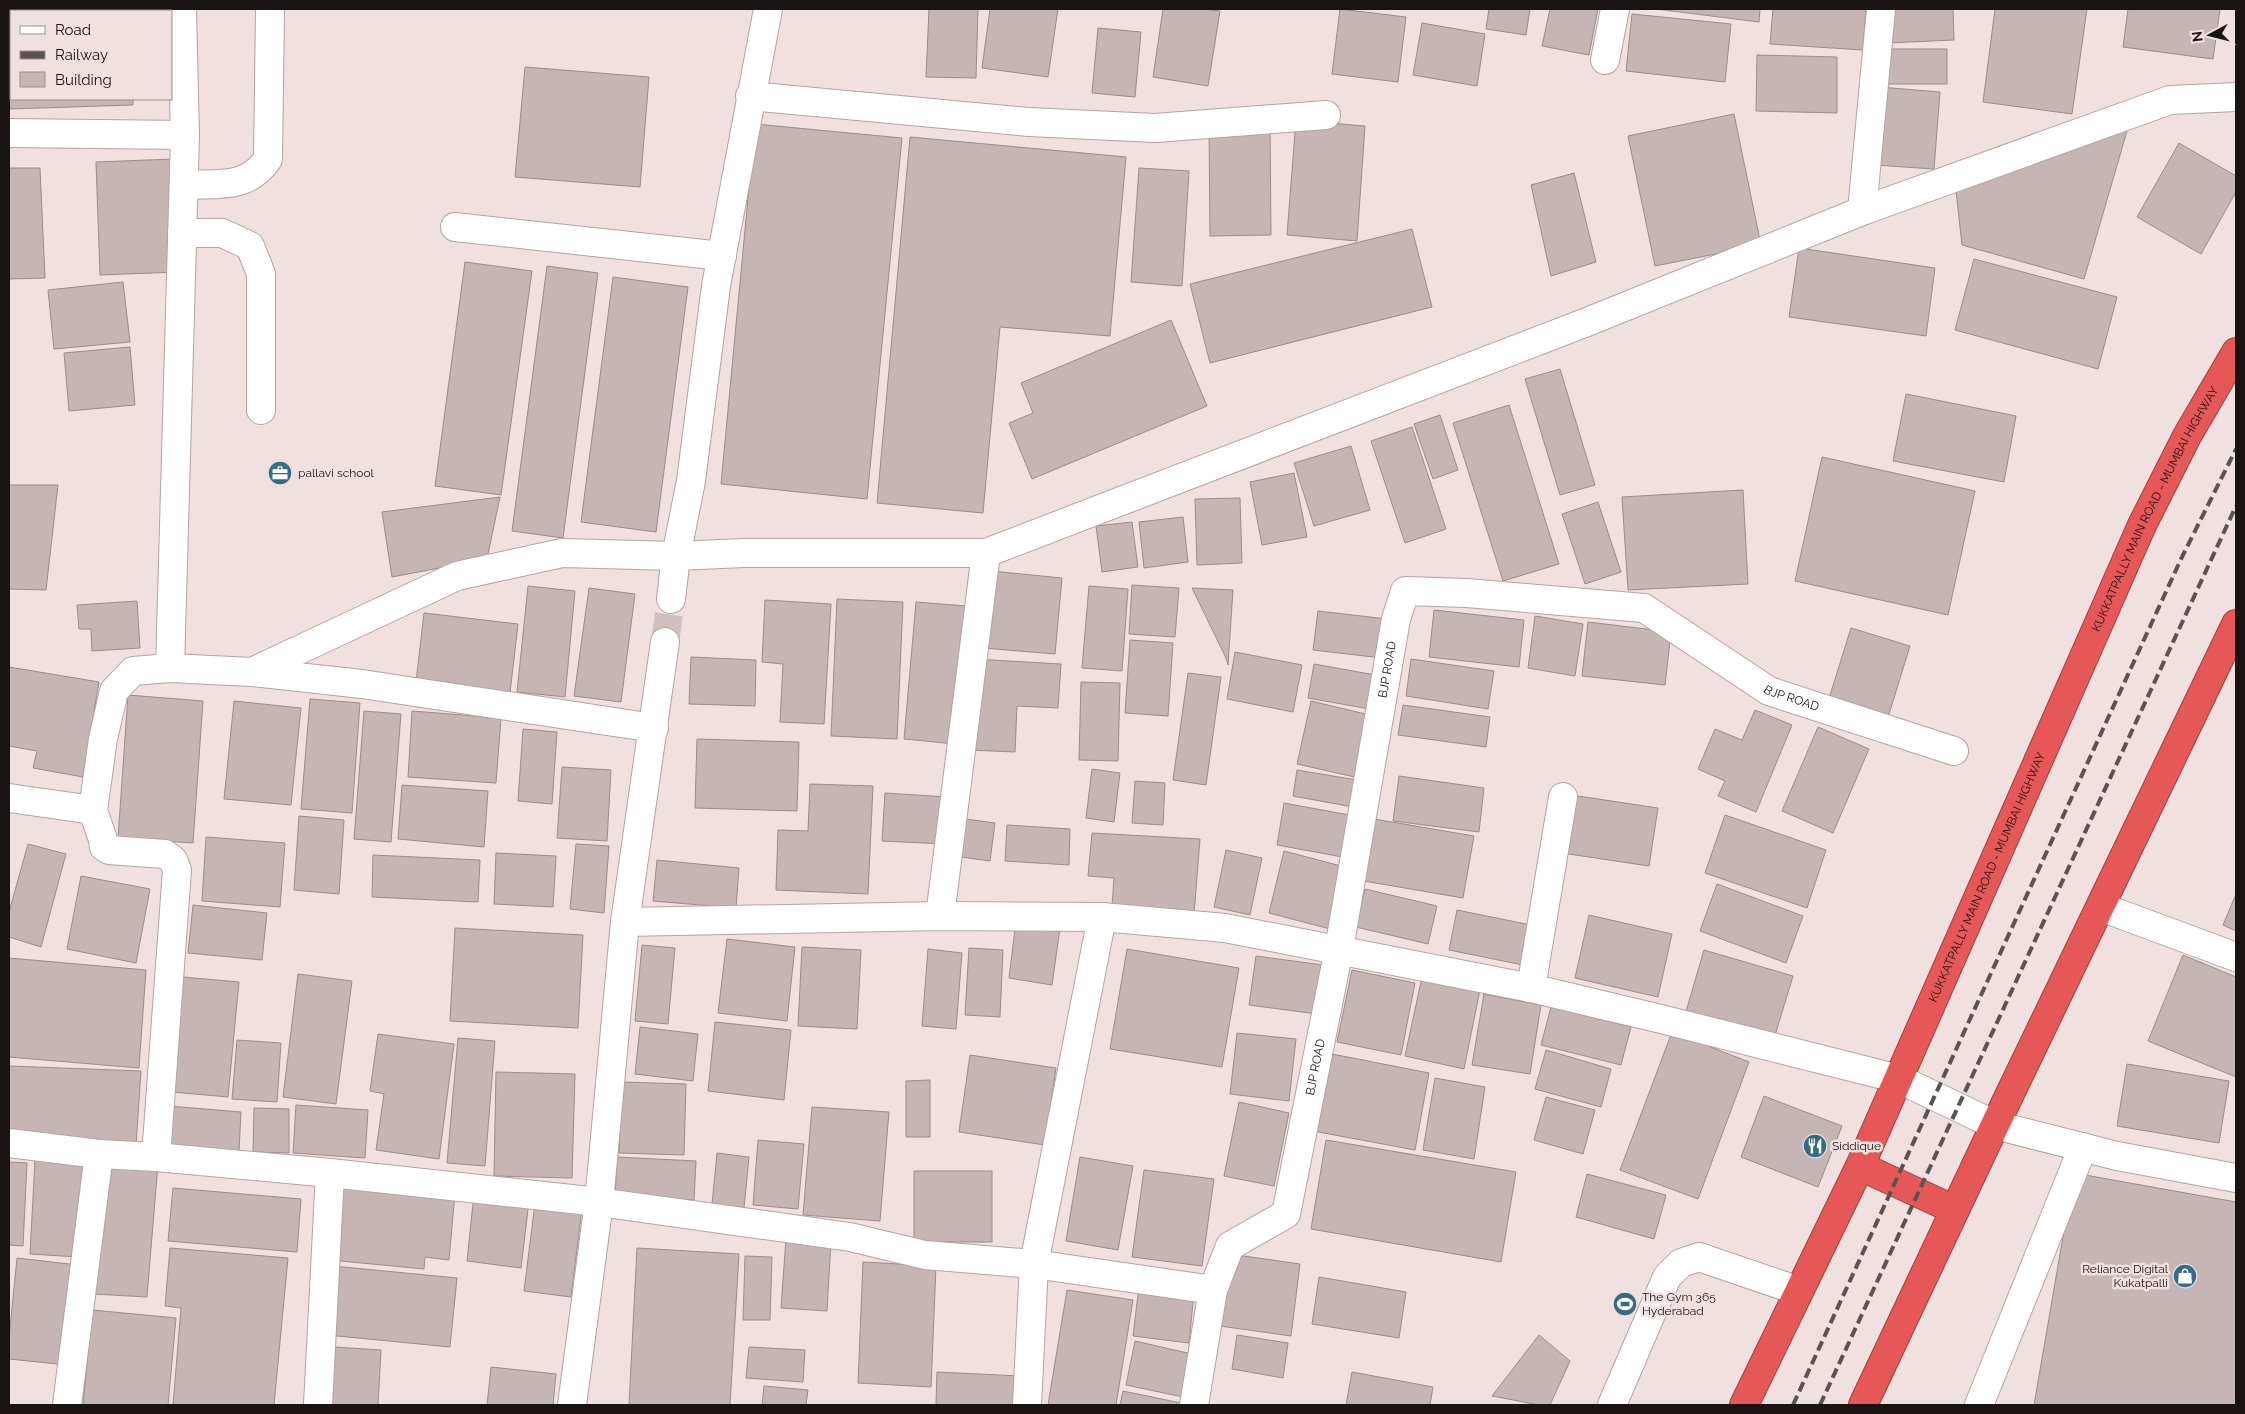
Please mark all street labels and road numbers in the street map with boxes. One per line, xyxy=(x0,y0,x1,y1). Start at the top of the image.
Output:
street label: KUKKATPALLY MAIN ROAD - MUMBAI HIGHWAY xyxy=(2089,384,2221,634)
street label: BJP ROAD xyxy=(1375,640,1399,699)
street label: BJP ROAD xyxy=(1761,682,1821,714)
street label: KUKKATPALLY MAIN ROAD - MUMBAI HIGHWAY xyxy=(1926,750,2048,1005)
street label: BJP ROAD xyxy=(1303,1037,1328,1097)

